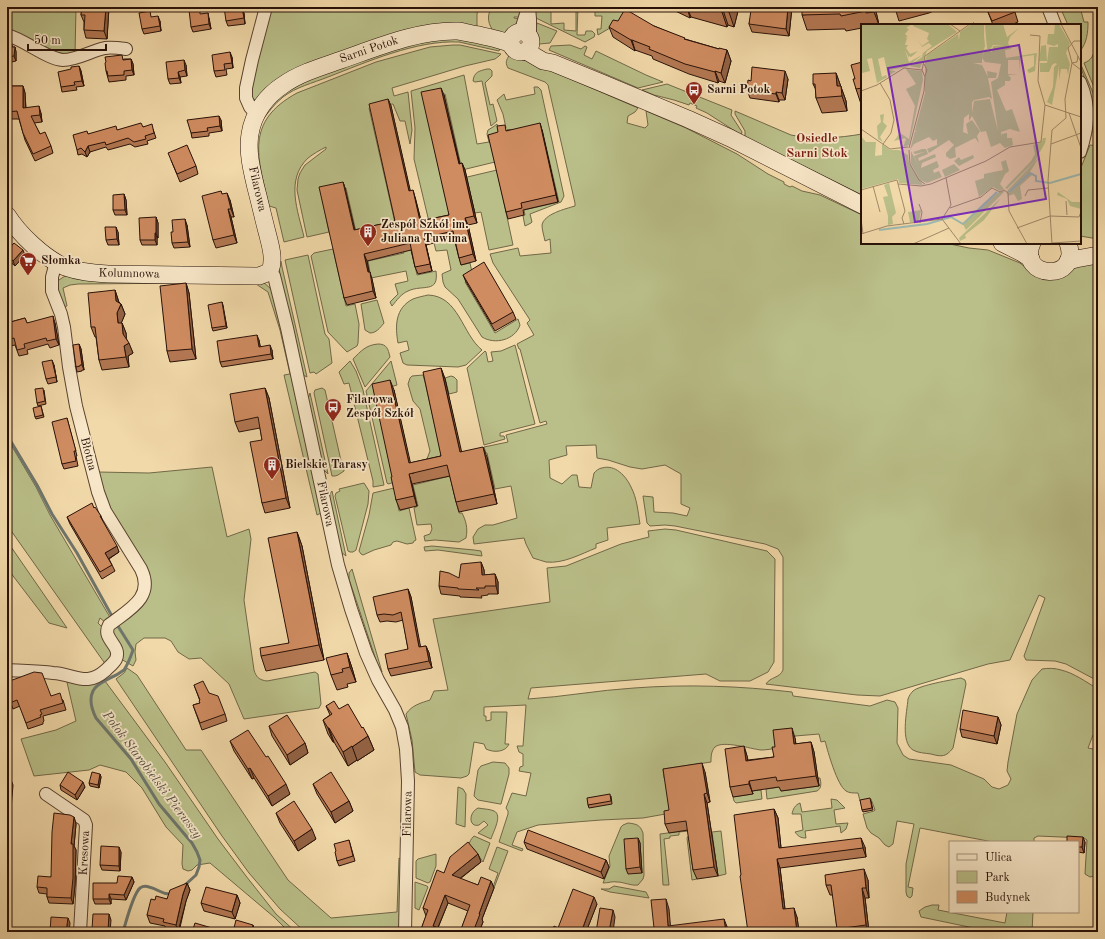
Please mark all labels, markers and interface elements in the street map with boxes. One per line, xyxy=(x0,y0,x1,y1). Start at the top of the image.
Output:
inset map xyxy=(861,24,1081,244)
scale bar xyxy=(28,26,106,52)
text: 50 m xyxy=(34,34,61,47)
street label: Sarni Potok xyxy=(338,34,400,66)
bus stop icon: Sarni Potok xyxy=(684,80,704,105)
place label: Sarni Potok xyxy=(707,84,771,96)
district label: Osiedle Sarni Stok xyxy=(786,132,849,160)
street label: Filarowa xyxy=(246,165,268,213)
place label: Zespół Szkół im. Juliana Tuwima xyxy=(381,219,469,245)
building icon: Zespół Szkół im. Juliana Tuwima xyxy=(358,222,378,247)
supermarket icon: Słomka xyxy=(18,251,38,276)
place label: Słomka xyxy=(41,255,81,267)
street label: Kolumnowa xyxy=(98,267,160,281)
place label: Filarowa Zespół Szkół xyxy=(346,394,414,420)
bus stop icon: Filarowa Zespół Szkół xyxy=(323,397,343,422)
street label: Błotna xyxy=(78,436,98,472)
building icon: Bielskie Tarasy xyxy=(262,455,282,480)
place label: Bielskie Tarasy xyxy=(285,459,368,471)
street label: Filarowa xyxy=(314,480,336,528)
water label: Potok Starobielski Pierwszy xyxy=(99,708,204,841)
street label: Filarowa xyxy=(402,791,414,837)
street label: Kresowa xyxy=(78,830,92,876)
legend xyxy=(949,841,1079,913)
text: Ulica xyxy=(985,852,1012,864)
text: Park xyxy=(985,872,1010,884)
text: Budynek xyxy=(985,892,1031,904)

